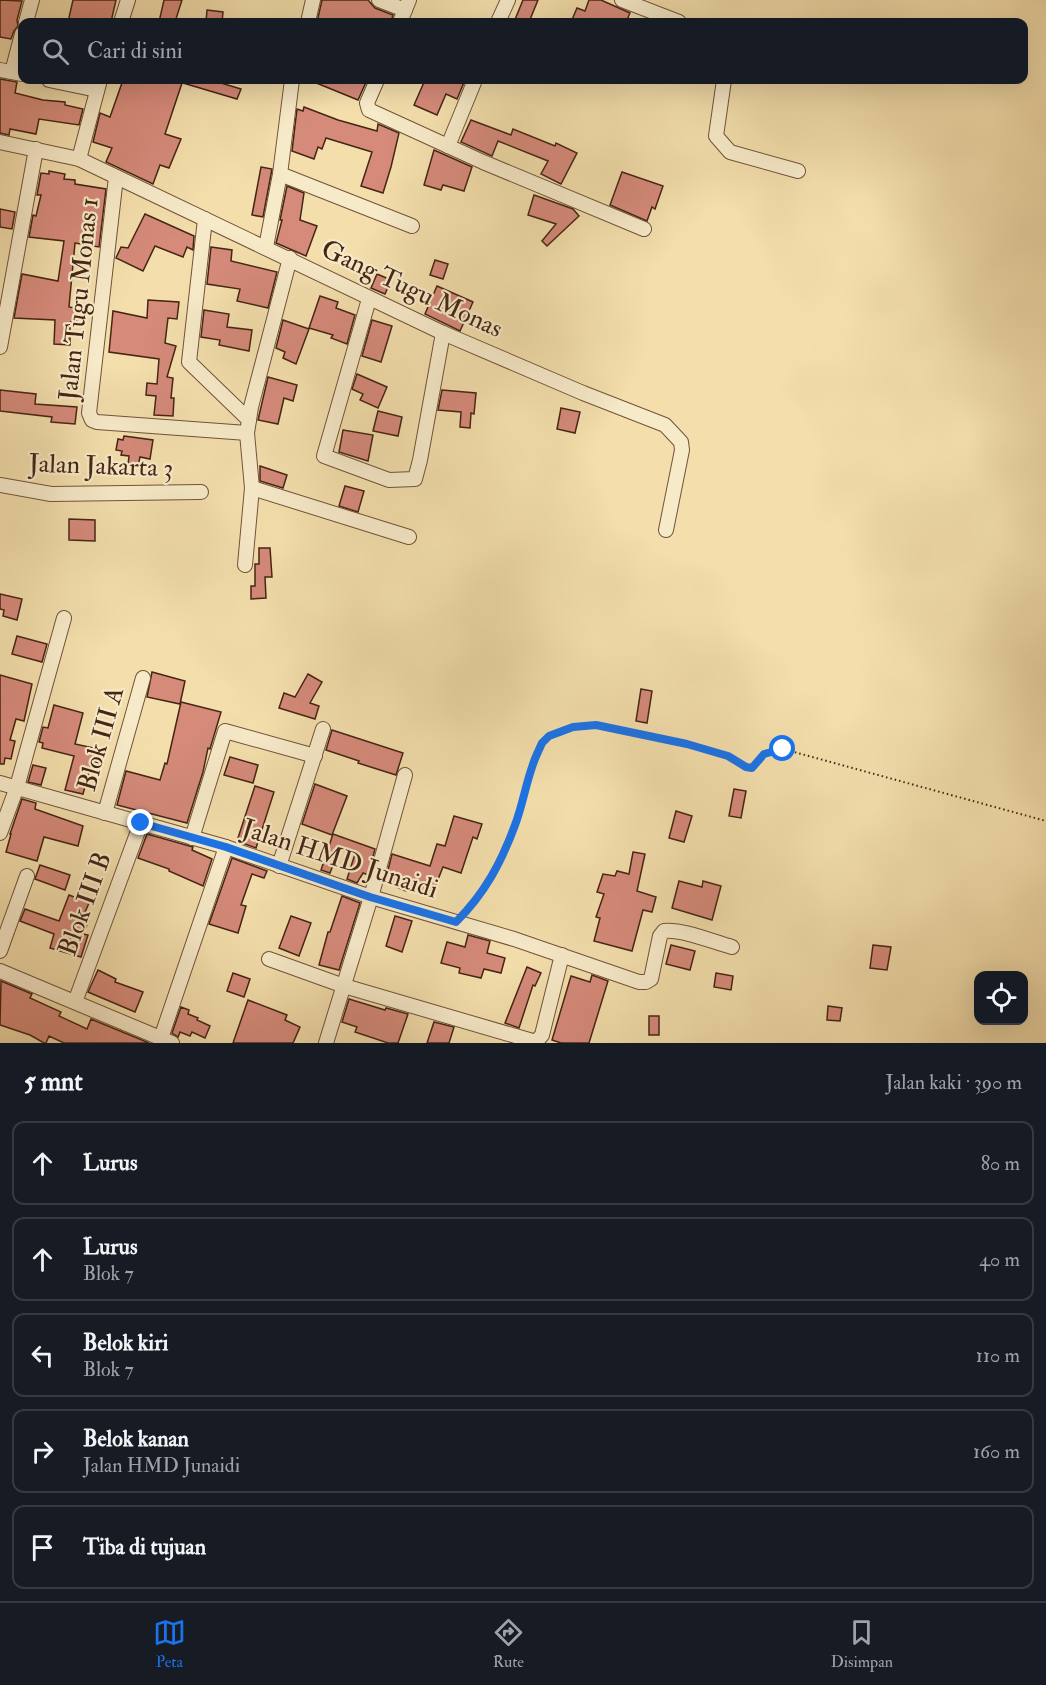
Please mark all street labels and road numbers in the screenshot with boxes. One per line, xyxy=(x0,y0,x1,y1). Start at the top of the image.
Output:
street label: Jalan Tugu Monas 1 xyxy=(52,196,106,403)
street label: Gang Tugu Monas xyxy=(316,233,508,345)
street label: Jalan Jakarta 3 xyxy=(27,447,174,485)
street label: Blok III A xyxy=(71,683,131,795)
street label: Jalan HMD Junaidi xyxy=(237,812,442,906)
street label: Blok III B xyxy=(52,848,118,960)

